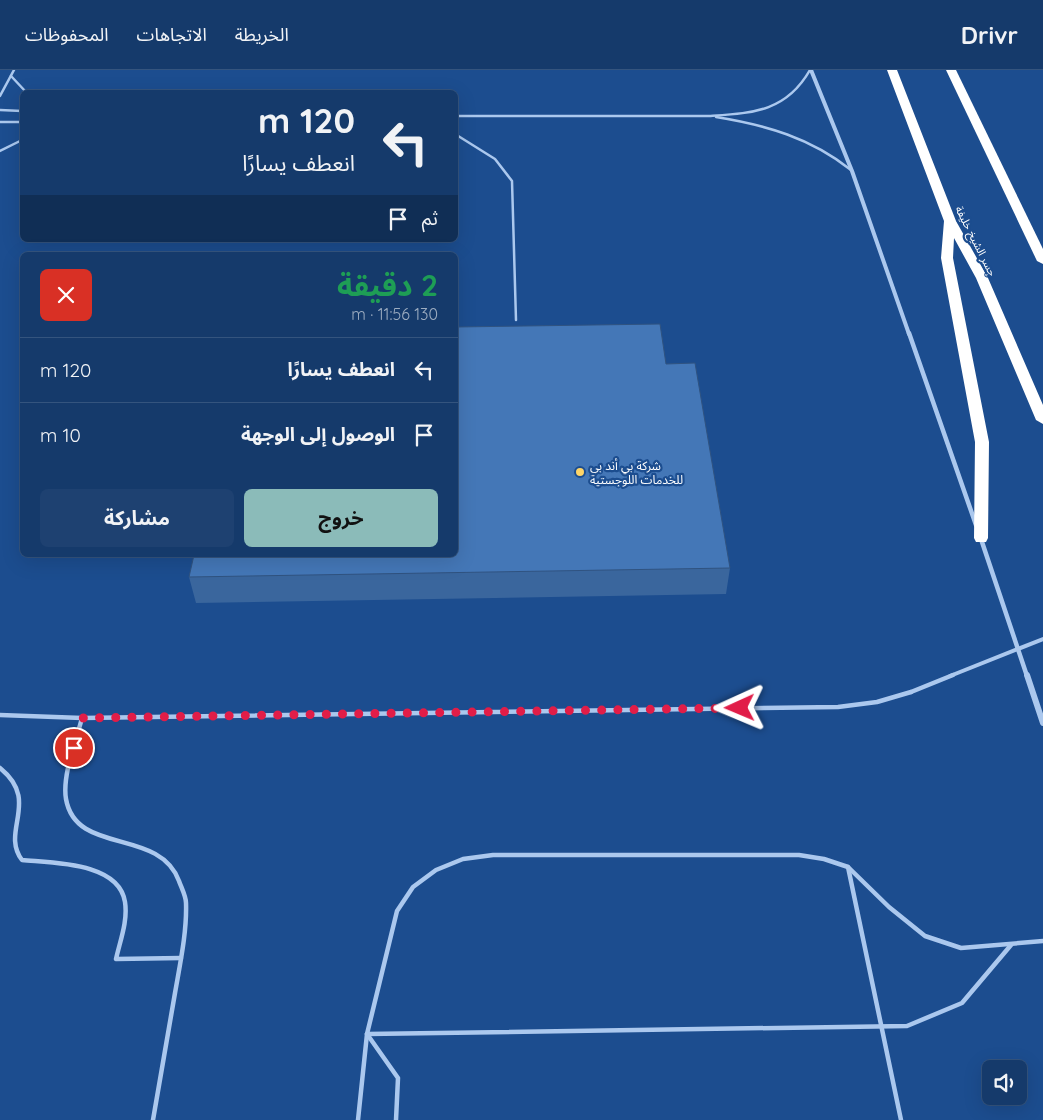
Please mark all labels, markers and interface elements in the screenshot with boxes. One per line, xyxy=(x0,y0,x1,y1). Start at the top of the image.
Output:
text: Drivr xyxy=(961,20,1018,50)
text: المحفوظات xyxy=(25,23,109,46)
text: الاتجاهات xyxy=(137,23,207,46)
text: الخريطة xyxy=(235,23,289,46)
text: 120 m xyxy=(258,98,355,142)
icon: left xyxy=(373,110,438,175)
text: انعطف يسارًا xyxy=(242,149,355,177)
street label: جسر الشيخ خليفة xyxy=(951,204,1000,279)
icon: arrive xyxy=(384,205,412,233)
text: ثم xyxy=(422,206,438,230)
text: 2 دقيقة xyxy=(337,266,438,304)
button: close xyxy=(40,269,92,321)
text: 130 m · 11:56 xyxy=(351,304,438,324)
icon: left xyxy=(410,356,438,384)
text: انعطف يسارًا xyxy=(288,357,395,381)
text: 120 m xyxy=(40,358,91,382)
icon: arrive xyxy=(410,421,438,449)
text: الوصول إلى الوجهة xyxy=(241,422,395,446)
text: 10 m xyxy=(40,423,81,447)
place label: شركة بي أند بي للخدمات اللوجستية xyxy=(590,458,683,487)
marker: شركة بي أند بي للخدمات اللوجستية xyxy=(574,466,586,478)
button: مشاركة xyxy=(40,489,234,547)
button: خروج xyxy=(244,489,438,547)
position arrow xyxy=(713,681,765,733)
pin xyxy=(53,727,95,769)
icon: arrive xyxy=(60,734,88,762)
map controls xyxy=(982,1060,1027,1105)
button: sound xyxy=(982,1060,1027,1105)

